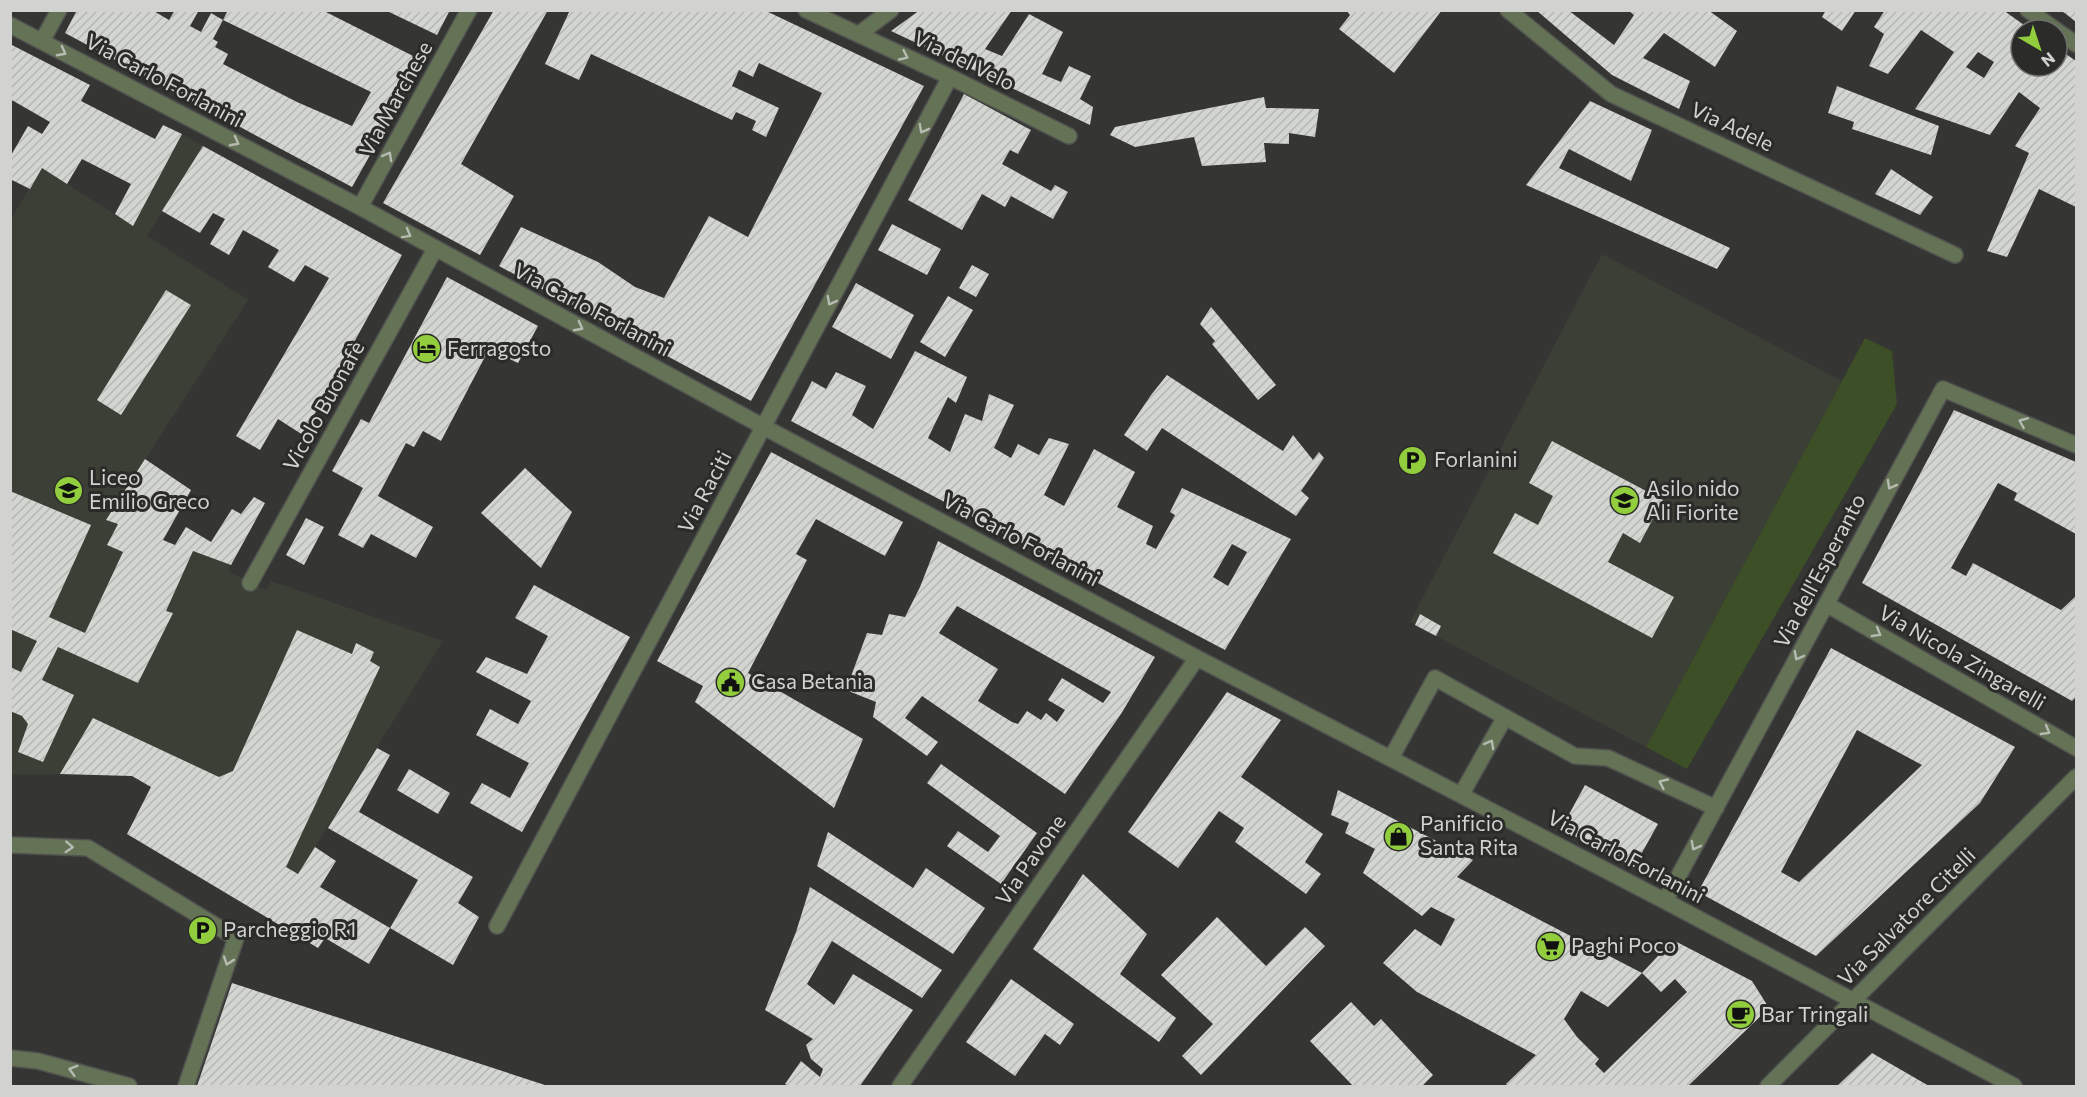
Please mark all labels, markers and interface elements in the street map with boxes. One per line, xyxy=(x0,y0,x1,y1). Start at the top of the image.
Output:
north arrow xyxy=(2009,18,2069,78)
street label: Via del Velo xyxy=(910,24,1019,95)
street label: Via Carlo Forlanini xyxy=(82,28,247,132)
street label: Via Marchese xyxy=(353,36,437,160)
one-way arrow xyxy=(56,45,67,56)
one-way arrow xyxy=(898,48,909,60)
text: N xyxy=(2038,49,2059,71)
street label: Via Adele xyxy=(1687,96,1778,156)
one-way arrow xyxy=(919,123,930,133)
one-way arrow xyxy=(229,135,239,146)
one-way arrow xyxy=(381,152,392,162)
one-way arrow xyxy=(401,227,411,238)
street label: Via Carlo Forlanini xyxy=(510,257,675,361)
one-way arrow xyxy=(827,295,838,305)
one-way arrow xyxy=(572,320,583,331)
hotel icon: Ferragosto xyxy=(410,333,442,365)
place label: Ferragosto xyxy=(447,335,551,360)
street label: Vicolo Buonafè xyxy=(277,336,369,474)
one-way arrow xyxy=(2018,418,2029,430)
parking icon: Forlanini xyxy=(1397,444,1429,476)
street label: Via Raciti xyxy=(672,446,736,537)
place label: Forlanini xyxy=(1434,446,1518,471)
place label: Liceo Emilio Greco xyxy=(89,464,210,513)
school or university icon: Liceo Emilio Greco xyxy=(52,474,84,506)
place label: Asilo nido Ali Fiorite xyxy=(1646,475,1739,524)
one-way arrow xyxy=(1887,478,1898,489)
school or university icon: Asilo nido Ali Fiorite xyxy=(1609,485,1641,517)
street label: Via Carlo Forlanini xyxy=(939,487,1104,591)
street label: Via dell'Esperanto xyxy=(1768,489,1870,651)
street label: Via Nicola Zingarelli xyxy=(1875,599,2051,715)
one-way arrow xyxy=(1870,626,1881,638)
one-way arrow xyxy=(1794,650,1805,660)
public building icon: Casa Betania xyxy=(714,666,746,698)
place label: Casa Betania xyxy=(751,668,873,693)
one-way arrow xyxy=(2040,723,2050,735)
one-way arrow xyxy=(1483,740,1494,750)
one-way arrow xyxy=(1658,779,1669,791)
street label: Via Carlo Forlanini xyxy=(1544,804,1709,908)
street label: Via Pavone xyxy=(989,809,1070,909)
place label: Panificio Santa Rita xyxy=(1420,810,1518,859)
shop icon: Panificio Santa Rita xyxy=(1383,820,1415,852)
one-way arrow xyxy=(1691,840,1702,850)
one-way arrow xyxy=(64,841,73,854)
street label: Via Salvatore Citelli xyxy=(1832,842,1980,990)
parking icon: Parcheggio R1 xyxy=(186,914,218,946)
place label: Parcheggio R1 xyxy=(223,916,356,941)
supermarket icon: Paghi Poco xyxy=(1534,930,1566,962)
place label: Paghi Poco xyxy=(1571,932,1676,957)
one-way arrow xyxy=(223,955,236,966)
cafe icon: Bar Tringali xyxy=(1724,999,1756,1031)
place label: Bar Tringali xyxy=(1761,1001,1868,1026)
one-way arrow xyxy=(68,1065,78,1078)

